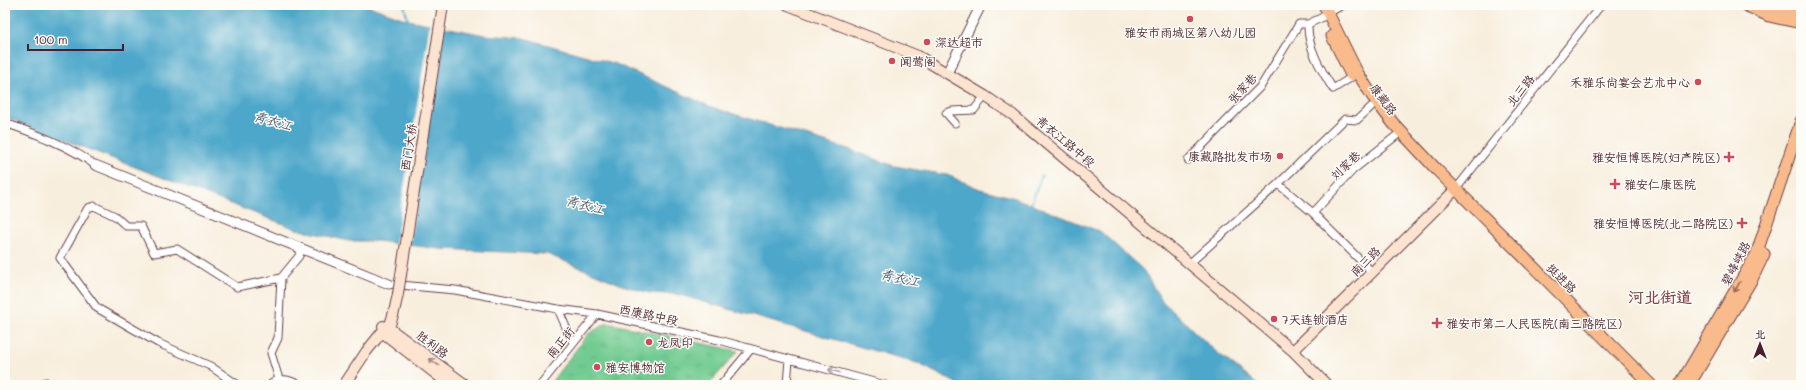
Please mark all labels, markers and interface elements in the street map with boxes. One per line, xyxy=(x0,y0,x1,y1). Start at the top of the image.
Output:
marker: 雅安市雨城区第八幼儿园 xyxy=(1185,14,1195,24)
place label: 雅安市雨城区第八幼儿园 xyxy=(1124,24,1256,40)
scale bar xyxy=(28,26,123,52)
text: 100 m xyxy=(34,31,68,47)
place label: 深达超市 xyxy=(935,34,983,50)
marker: 深达超市 xyxy=(922,37,932,47)
place label: 闻莺阁 xyxy=(900,53,936,69)
marker: 闻莺阁 xyxy=(887,56,897,66)
street label: 张家巷 xyxy=(1224,69,1260,107)
street label: 北三路 xyxy=(1502,71,1538,109)
place label: 禾雅乐尚宴会艺术中心 xyxy=(1570,74,1690,90)
marker: 禾雅乐尚宴会艺术中心 xyxy=(1693,77,1703,87)
street label: 康藏路 xyxy=(1367,80,1401,118)
water label: 青衣江 xyxy=(252,106,295,134)
street label: 青衣江路中段 xyxy=(1033,112,1099,170)
street label: 西门大桥 xyxy=(396,121,420,172)
street label: 刘家巷 xyxy=(1326,147,1364,183)
place label: 康藏路批发市场 xyxy=(1188,148,1272,164)
place label: 雅安恒博医院(妇产院区) xyxy=(1592,149,1720,165)
marker: 康藏路批发市场 xyxy=(1275,151,1285,161)
marker: 雅安恒博医院(妇产院区) xyxy=(1723,151,1735,163)
place label: 雅安仁康医院 xyxy=(1624,176,1696,192)
marker: 雅安仁康医院 xyxy=(1609,178,1621,190)
water label: 青衣江 xyxy=(564,191,607,217)
place label: 雅安恒博医院(北二路院区) xyxy=(1593,215,1733,231)
marker: 雅安恒博医院(北二路院区) xyxy=(1736,217,1748,229)
street label: 碧峰峡路 xyxy=(1717,238,1753,288)
street label: 南三路 xyxy=(1347,243,1383,279)
street label: 挺进路 xyxy=(1544,260,1580,296)
water label: 青衣江 xyxy=(879,265,922,290)
one-way arrow xyxy=(1733,281,1741,293)
district label: 河北街道 xyxy=(1628,286,1692,307)
street label: 西康路中段 xyxy=(618,300,680,328)
place label: 7天连锁酒店 xyxy=(1282,311,1349,327)
marker: 7天连锁酒店 xyxy=(1269,314,1279,324)
place label: 雅安市第二人民医院(南三路院区) xyxy=(1446,315,1622,331)
marker: 雅安市第二人民医院(南三路院区) xyxy=(1431,317,1443,329)
street label: 南正街 xyxy=(542,323,578,361)
north arrow xyxy=(1740,324,1780,364)
street label: 胜利路 xyxy=(413,326,452,361)
text: 北 xyxy=(1755,326,1766,341)
place label: 龙凤印 xyxy=(657,334,693,350)
marker: 龙凤印 xyxy=(644,337,654,347)
one-way arrow xyxy=(429,357,440,366)
place label: 雅安博物馆 xyxy=(605,359,665,375)
marker: 雅安博物馆 xyxy=(592,362,602,372)
one-way arrow xyxy=(828,367,841,374)

